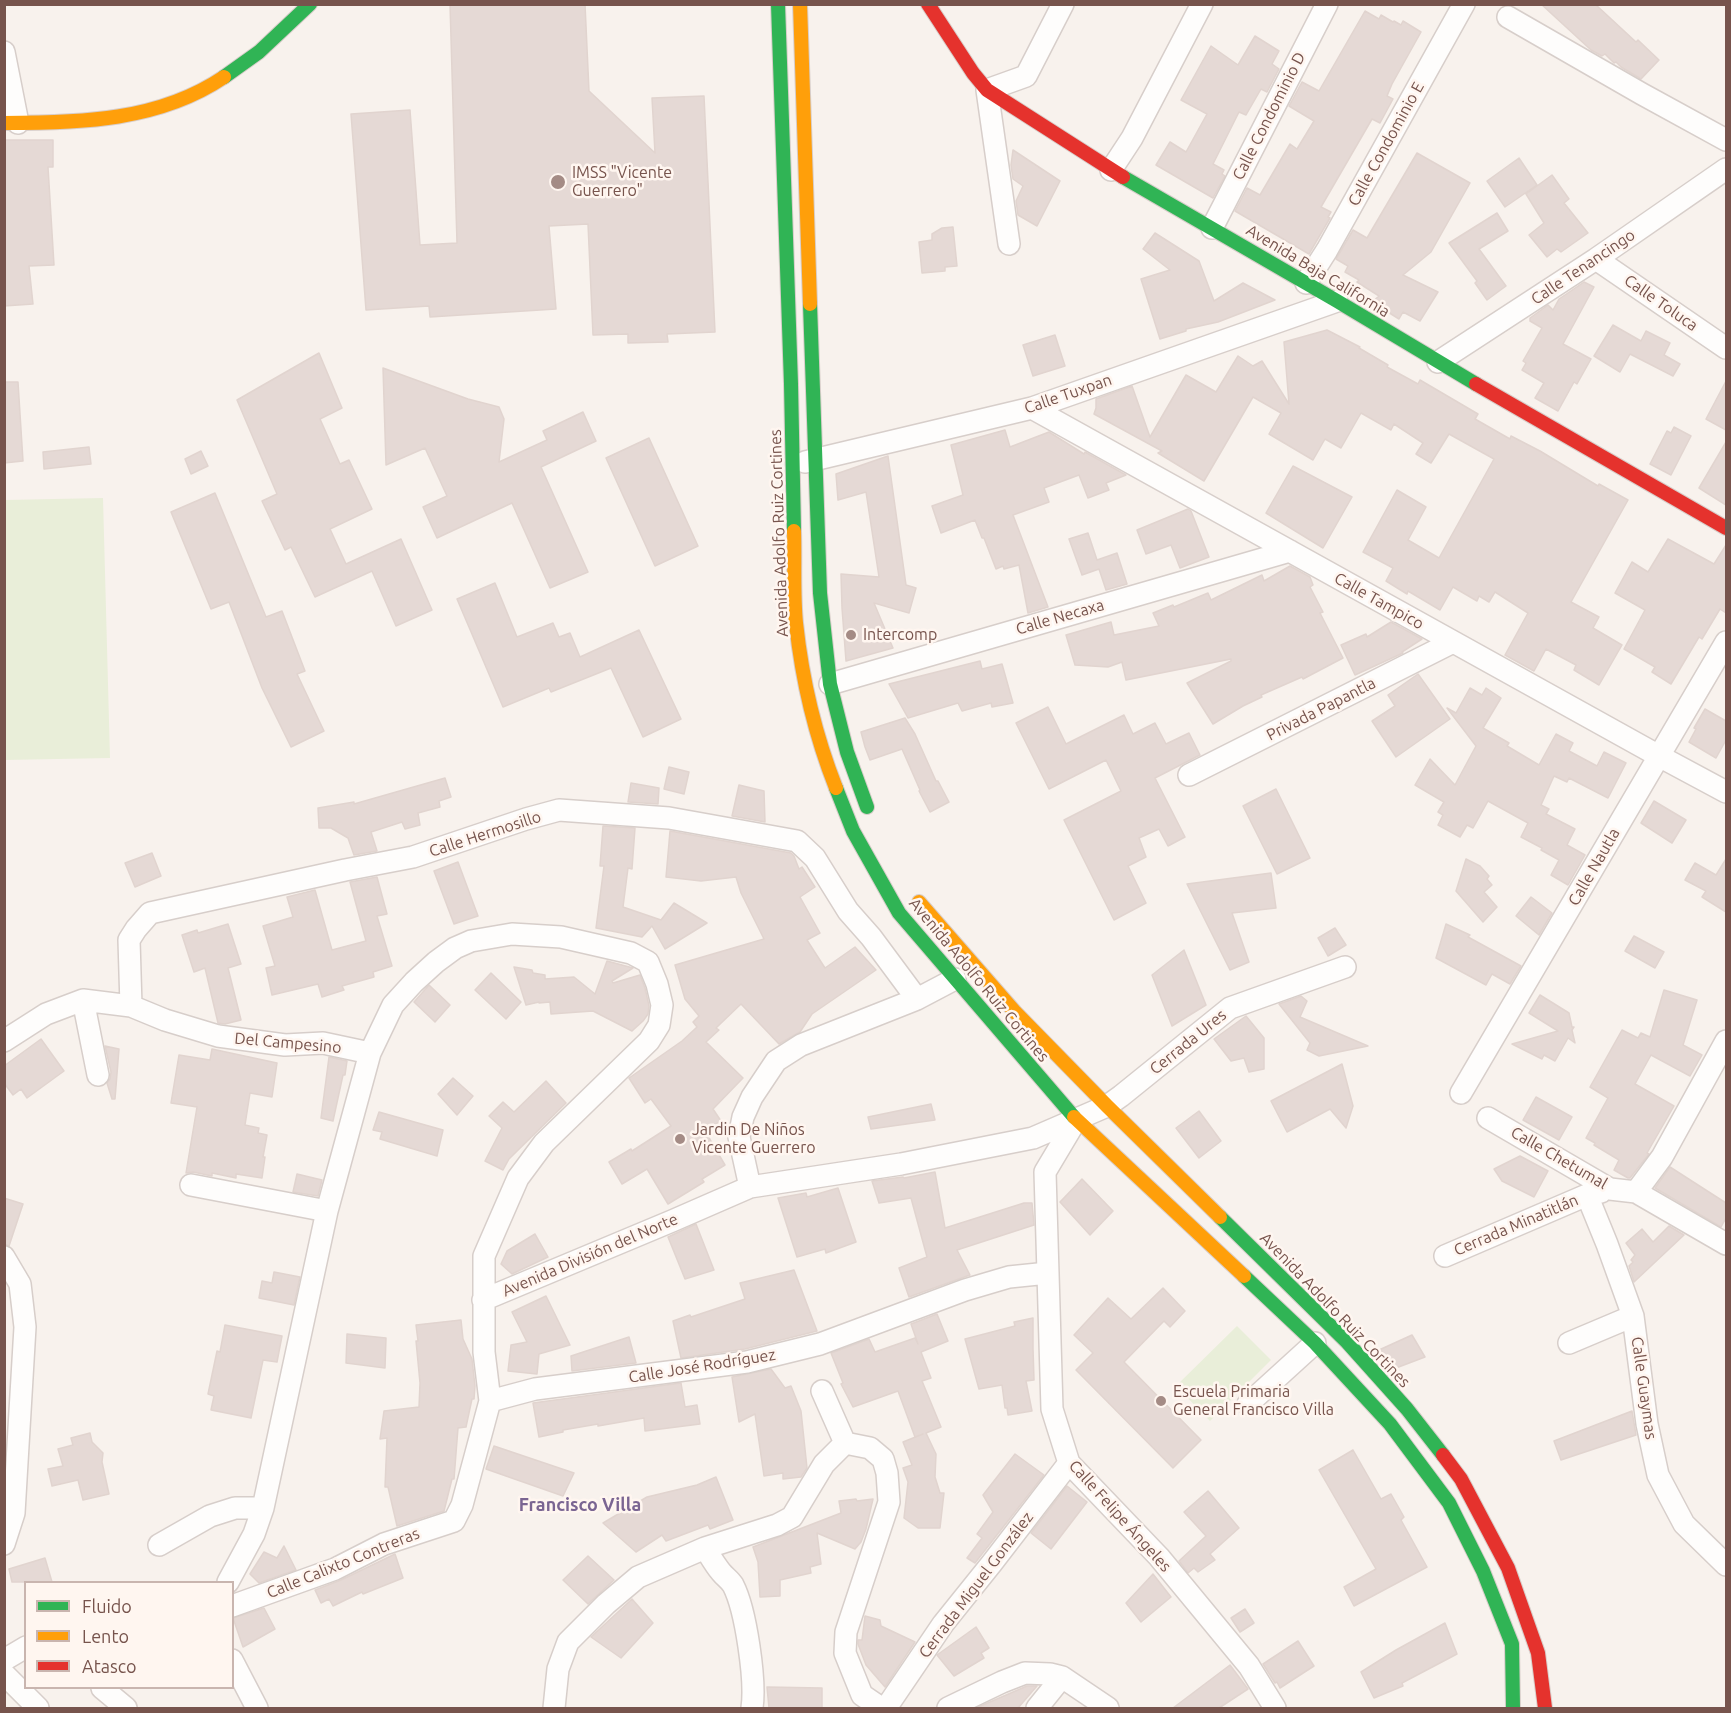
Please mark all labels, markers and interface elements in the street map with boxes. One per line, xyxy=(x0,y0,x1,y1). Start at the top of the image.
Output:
street label: Calle Condominio D xyxy=(1228,49,1310,183)
street label: Calle Condominio E xyxy=(1344,79,1428,209)
place label: IMSS "Vicente Guerrero" xyxy=(572,163,672,201)
marker: IMSS "Vicente Guerrero" xyxy=(549,173,567,191)
street label: Avenida Baja California xyxy=(1243,221,1393,321)
street label: Calle Tenancingo xyxy=(1527,225,1639,309)
street label: Calle Toluca xyxy=(1621,271,1701,335)
street label: Calle Tuxpan xyxy=(1022,370,1114,418)
street label: Avenida Adolfo Ruiz Cortines xyxy=(766,429,792,637)
street label: Calle Tampico xyxy=(1331,569,1427,633)
street label: Calle Necaxa xyxy=(1014,595,1106,639)
place label: Intercomp xyxy=(863,625,937,645)
marker: Intercomp xyxy=(844,628,858,642)
street label: Privada Papantla xyxy=(1263,673,1379,745)
street label: Calle Hermosillo xyxy=(427,807,543,861)
street label: Calle Nautla xyxy=(1564,825,1624,909)
street label: Avenida Adolfo Ruiz Cortines xyxy=(905,894,1053,1066)
street label: Cerrada Ures xyxy=(1146,1005,1230,1079)
street label: Del Campesino xyxy=(234,1029,342,1057)
place label: Jardin De Niños Vicente Guerrero xyxy=(692,1120,816,1158)
street label: Calle Chetumal xyxy=(1507,1123,1611,1193)
marker: Jardin De Niños Vicente Guerrero xyxy=(673,1132,687,1146)
street label: Cerrada Minatitlán xyxy=(1451,1190,1581,1260)
street label: Avenida División del Norte xyxy=(499,1209,681,1301)
street label: Avenida Adolfo Ruiz Cortines xyxy=(1256,1229,1414,1391)
street label: Calle Guaymas xyxy=(1627,1335,1661,1441)
street label: Calle José Rodríguez xyxy=(627,1345,777,1387)
place label: Escuela Primaria General Francisco Villa xyxy=(1173,1382,1334,1420)
marker: Escuela Primaria General Francisco Villa xyxy=(1154,1394,1168,1408)
street label: Calle Felipe Ángeles xyxy=(1065,1456,1175,1576)
district label: Francisco Villa xyxy=(519,1494,641,1516)
street label: Cerrada Miguel González xyxy=(915,1508,1037,1662)
street label: Calle Calixto Contreras xyxy=(264,1524,422,1602)
legend xyxy=(24,1581,234,1689)
text: Fluido xyxy=(82,1596,132,1616)
text: Lento xyxy=(82,1626,129,1646)
text: Atasco xyxy=(82,1656,137,1676)

